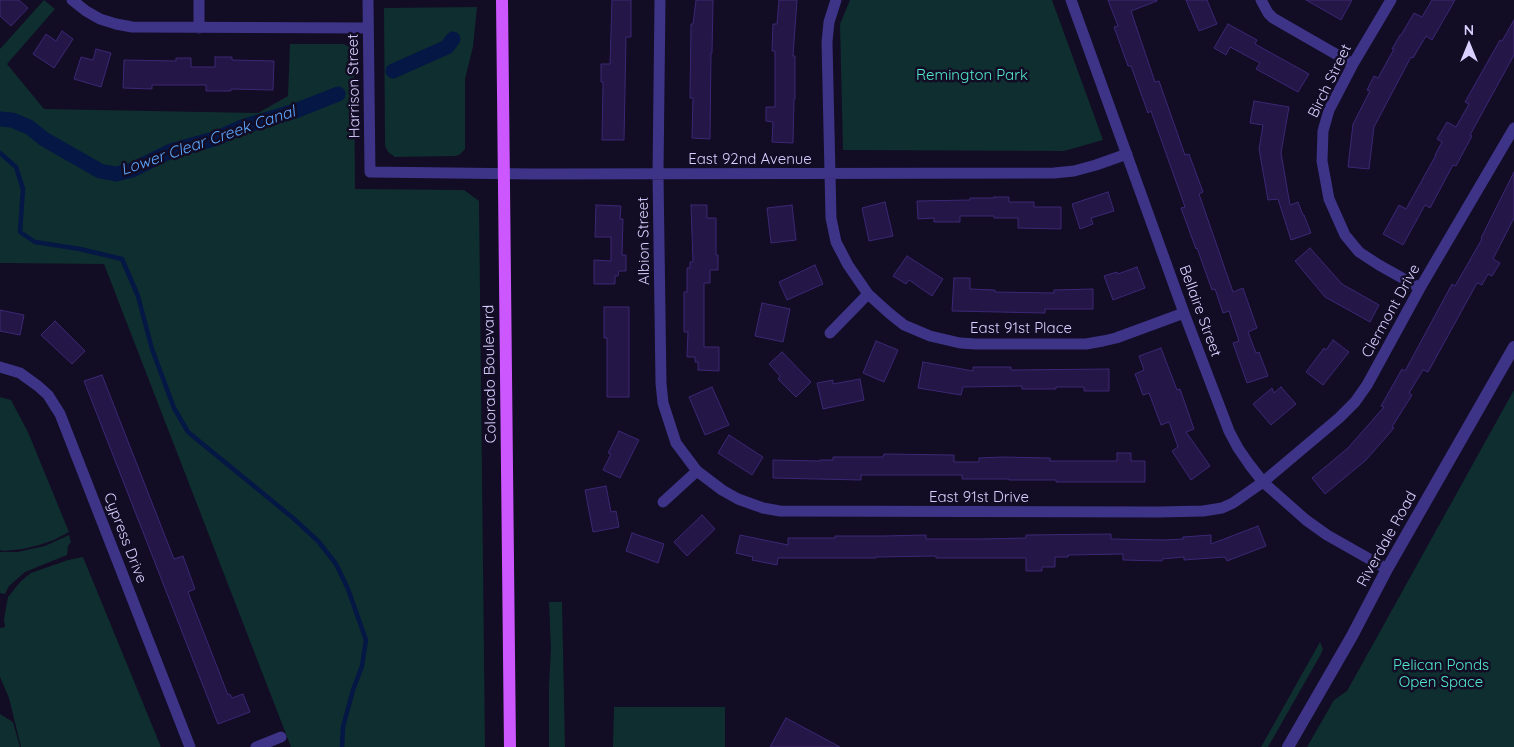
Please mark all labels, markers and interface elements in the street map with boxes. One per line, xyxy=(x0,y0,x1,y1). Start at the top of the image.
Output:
north arrow xyxy=(1444,20,1494,70)
text: N xyxy=(1464,21,1474,39)
street label: Harrison Street xyxy=(344,34,364,138)
street label: Birch Street xyxy=(1304,41,1356,121)
park label: Remington Park xyxy=(916,66,1028,84)
water label: Lower Clear Creek Canal xyxy=(118,102,298,180)
street label: East 92nd Avenue xyxy=(688,150,812,168)
street label: Albion Street xyxy=(634,197,654,285)
street label: Clermont Drive xyxy=(1358,261,1424,361)
street label: Bellaire Street xyxy=(1175,263,1225,359)
street label: Colorado Boulevard xyxy=(480,304,500,444)
street label: East 91st Place xyxy=(970,319,1072,337)
street label: East 91st Drive xyxy=(929,488,1029,506)
street label: Riverdale Road xyxy=(1353,488,1421,590)
street label: Cypress Drive xyxy=(99,490,151,586)
park label: Pelican Ponds Open Space xyxy=(1393,656,1489,691)

